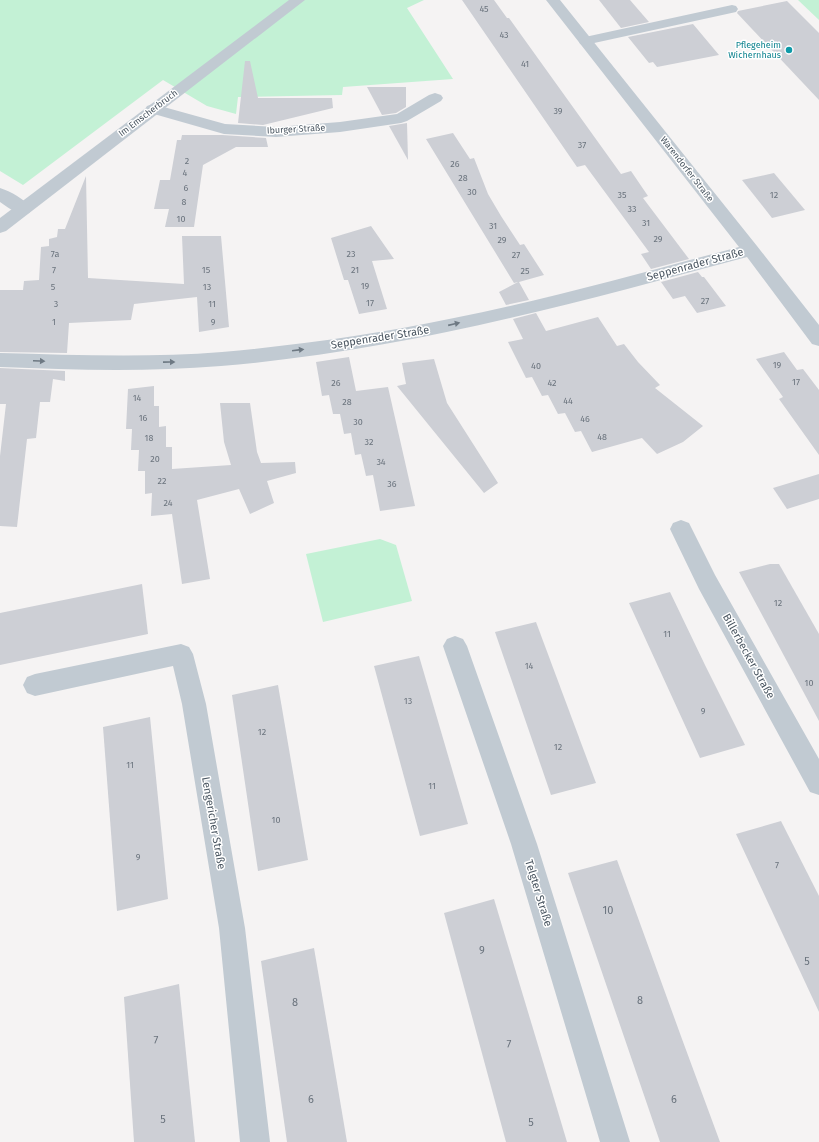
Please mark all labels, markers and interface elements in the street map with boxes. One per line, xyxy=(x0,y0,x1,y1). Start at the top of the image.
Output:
house number: 45 xyxy=(479,4,489,14)
house number: 43 xyxy=(499,30,509,40)
place label: Pflegeheim Wichernhaus xyxy=(728,40,781,60)
marker: Pflegeheim Wichernhaus xyxy=(784,45,794,55)
house number: 41 xyxy=(521,59,529,69)
street label: Im Emscherbruch xyxy=(117,88,179,138)
house number: 39 xyxy=(553,106,563,116)
street label: Iburger Straße xyxy=(267,122,325,136)
street label: Warendorfer Straße xyxy=(659,135,716,204)
house number: 37 xyxy=(578,140,586,150)
house number: 2 xyxy=(185,156,189,166)
house number: 26 xyxy=(450,159,460,169)
house number: 4 xyxy=(183,168,188,178)
house number: 28 xyxy=(458,173,468,183)
house number: 6 xyxy=(184,183,189,193)
house number: 30 xyxy=(467,187,477,197)
house number: 35 xyxy=(617,190,627,200)
house number: 12 xyxy=(770,190,778,200)
house number: 8 xyxy=(182,197,187,207)
house number: 33 xyxy=(628,204,636,214)
house number: 10 xyxy=(177,214,185,224)
house number: 31 xyxy=(642,218,650,228)
house number: 31 xyxy=(489,221,497,231)
house number: 29 xyxy=(653,234,663,244)
house number: 29 xyxy=(497,235,507,245)
street label: Seppenrader Straße xyxy=(645,245,745,284)
house number: 7a xyxy=(51,249,59,259)
house number: 23 xyxy=(347,249,355,259)
house number: 27 xyxy=(512,250,520,260)
house number: 7 xyxy=(52,265,56,275)
house number: 15 xyxy=(202,265,211,275)
house number: 21 xyxy=(351,265,359,275)
house number: 25 xyxy=(521,266,530,276)
house number: 19 xyxy=(361,281,370,291)
house number: 5 xyxy=(51,282,56,292)
house number: 13 xyxy=(203,282,211,292)
house number: 27 xyxy=(701,296,709,306)
house number: 17 xyxy=(366,298,374,308)
house number: 3 xyxy=(54,299,58,309)
house number: 11 xyxy=(208,299,216,309)
house number: 1 xyxy=(52,317,56,327)
house number: 9 xyxy=(211,317,216,327)
one-way arrow xyxy=(448,321,460,327)
street label: Seppenrader Straße xyxy=(330,323,430,352)
one-way arrow xyxy=(292,346,304,353)
one-way arrow xyxy=(33,358,45,365)
one-way arrow xyxy=(163,359,176,365)
house number: 19 xyxy=(773,360,782,370)
house number: 40 xyxy=(531,361,541,371)
house number: 17 xyxy=(792,377,800,387)
house number: 26 xyxy=(331,378,341,388)
house number: 42 xyxy=(547,378,557,388)
house number: 14 xyxy=(133,393,142,403)
house number: 44 xyxy=(563,396,573,406)
house number: 28 xyxy=(342,397,352,407)
house number: 16 xyxy=(139,413,148,423)
house number: 46 xyxy=(580,414,590,424)
house number: 30 xyxy=(353,417,363,427)
house number: 48 xyxy=(597,432,607,442)
house number: 18 xyxy=(145,433,153,443)
house number: 32 xyxy=(365,437,373,447)
house number: 20 xyxy=(150,454,160,464)
house number: 34 xyxy=(376,457,386,467)
house number: 22 xyxy=(158,476,166,486)
house number: 36 xyxy=(387,479,397,489)
house number: 24 xyxy=(163,498,173,508)
house number: 12 xyxy=(774,598,782,608)
street label: Billerbecker Straße xyxy=(720,611,777,701)
house number: 11 xyxy=(663,629,671,639)
house number: 14 xyxy=(525,661,534,671)
house number: 10 xyxy=(805,678,813,688)
house number: 13 xyxy=(404,696,412,706)
house number: 9 xyxy=(701,706,706,716)
house number: 12 xyxy=(258,727,266,737)
house number: 12 xyxy=(554,742,562,752)
house number: 11 xyxy=(126,760,134,770)
street label: Lengericher Straße xyxy=(199,776,228,870)
house number: 11 xyxy=(428,781,436,791)
house number: 10 xyxy=(272,815,280,825)
house number: 9 xyxy=(136,852,141,862)
street label: Telgter Straße xyxy=(522,858,555,928)
house number: 7 xyxy=(775,860,779,870)
house number: 10 xyxy=(603,904,613,917)
house number: 9 xyxy=(479,944,485,957)
house number: 5 xyxy=(804,955,810,968)
house number: 8 xyxy=(637,994,643,1007)
house number: 8 xyxy=(292,996,298,1009)
house number: 7 xyxy=(154,1034,159,1047)
house number: 7 xyxy=(507,1038,512,1051)
house number: 6 xyxy=(308,1093,314,1106)
house number: 6 xyxy=(671,1093,677,1106)
house number: 5 xyxy=(160,1113,166,1126)
house number: 5 xyxy=(528,1116,534,1129)

